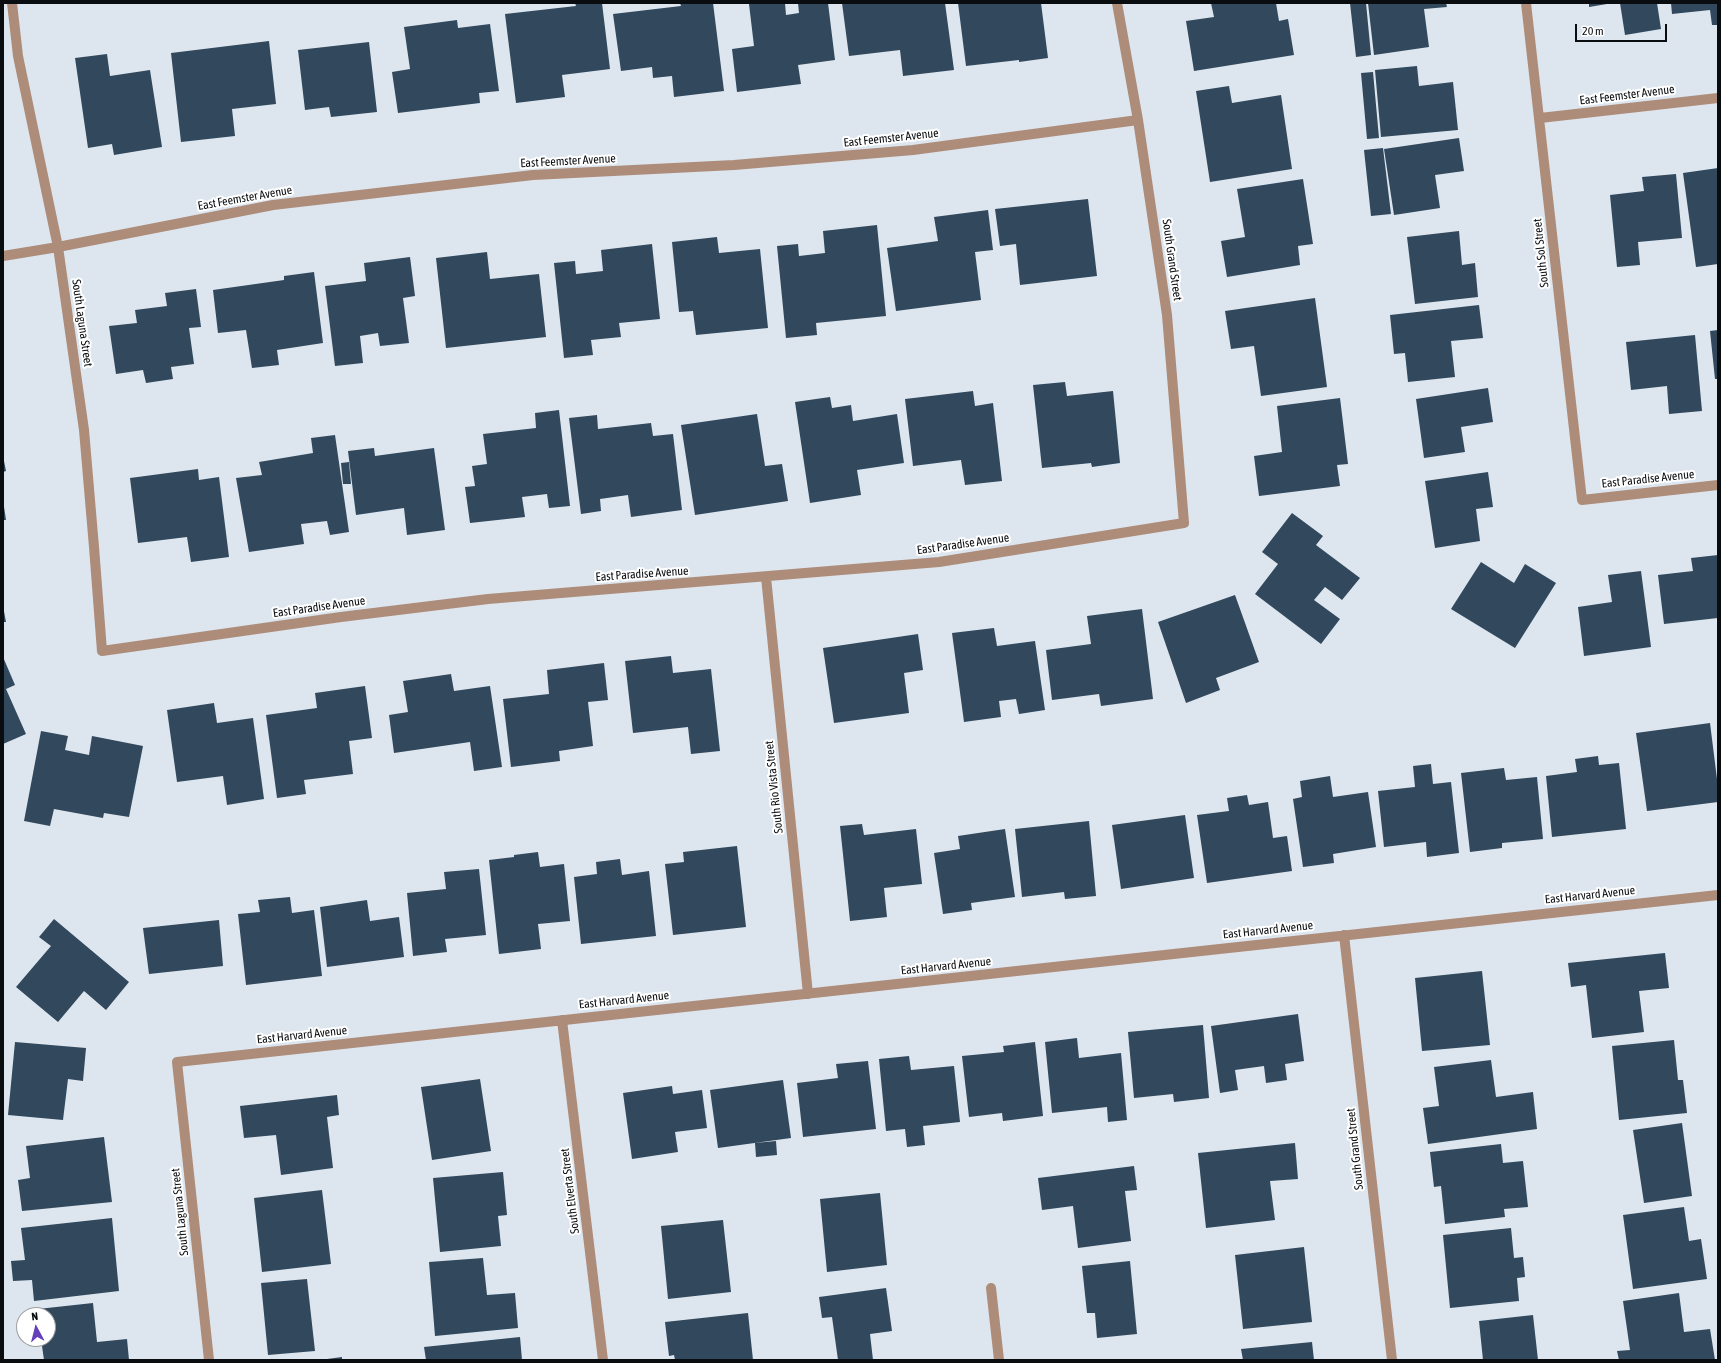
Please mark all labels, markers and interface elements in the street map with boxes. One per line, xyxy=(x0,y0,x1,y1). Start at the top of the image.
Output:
scale bar xyxy=(1577,16,1669,42)
text: 20 m xyxy=(1582,24,1604,38)
street label: East Feemster Avenue xyxy=(1579,82,1675,108)
street label: East Feemster Avenue xyxy=(843,126,939,150)
street label: East Feemster Avenue xyxy=(520,151,616,171)
street label: East Feemster Avenue xyxy=(197,183,293,213)
street label: South Grand Street xyxy=(1159,218,1185,302)
street label: South Sol Street xyxy=(1530,218,1552,288)
street label: South Laguna Street xyxy=(69,278,95,368)
street label: East Paradise Avenue xyxy=(1601,467,1695,491)
street label: East Paradise Avenue xyxy=(916,530,1010,558)
street label: East Paradise Avenue xyxy=(595,564,689,584)
street label: East Paradise Avenue xyxy=(272,593,366,621)
street label: South Rio Vista Street xyxy=(762,740,786,834)
street label: East Harvard Avenue xyxy=(1544,883,1636,907)
street label: East Harvard Avenue xyxy=(1222,918,1314,942)
street label: East Harvard Avenue xyxy=(900,954,992,978)
street label: East Harvard Avenue xyxy=(578,988,670,1012)
street label: East Harvard Avenue xyxy=(256,1023,348,1047)
street label: South Grand Street xyxy=(1344,1107,1366,1191)
street label: South Elverta Street xyxy=(558,1147,582,1235)
street label: South Laguna Street xyxy=(168,1168,192,1256)
north arrow xyxy=(16,1307,56,1347)
text: N xyxy=(31,1310,39,1322)

